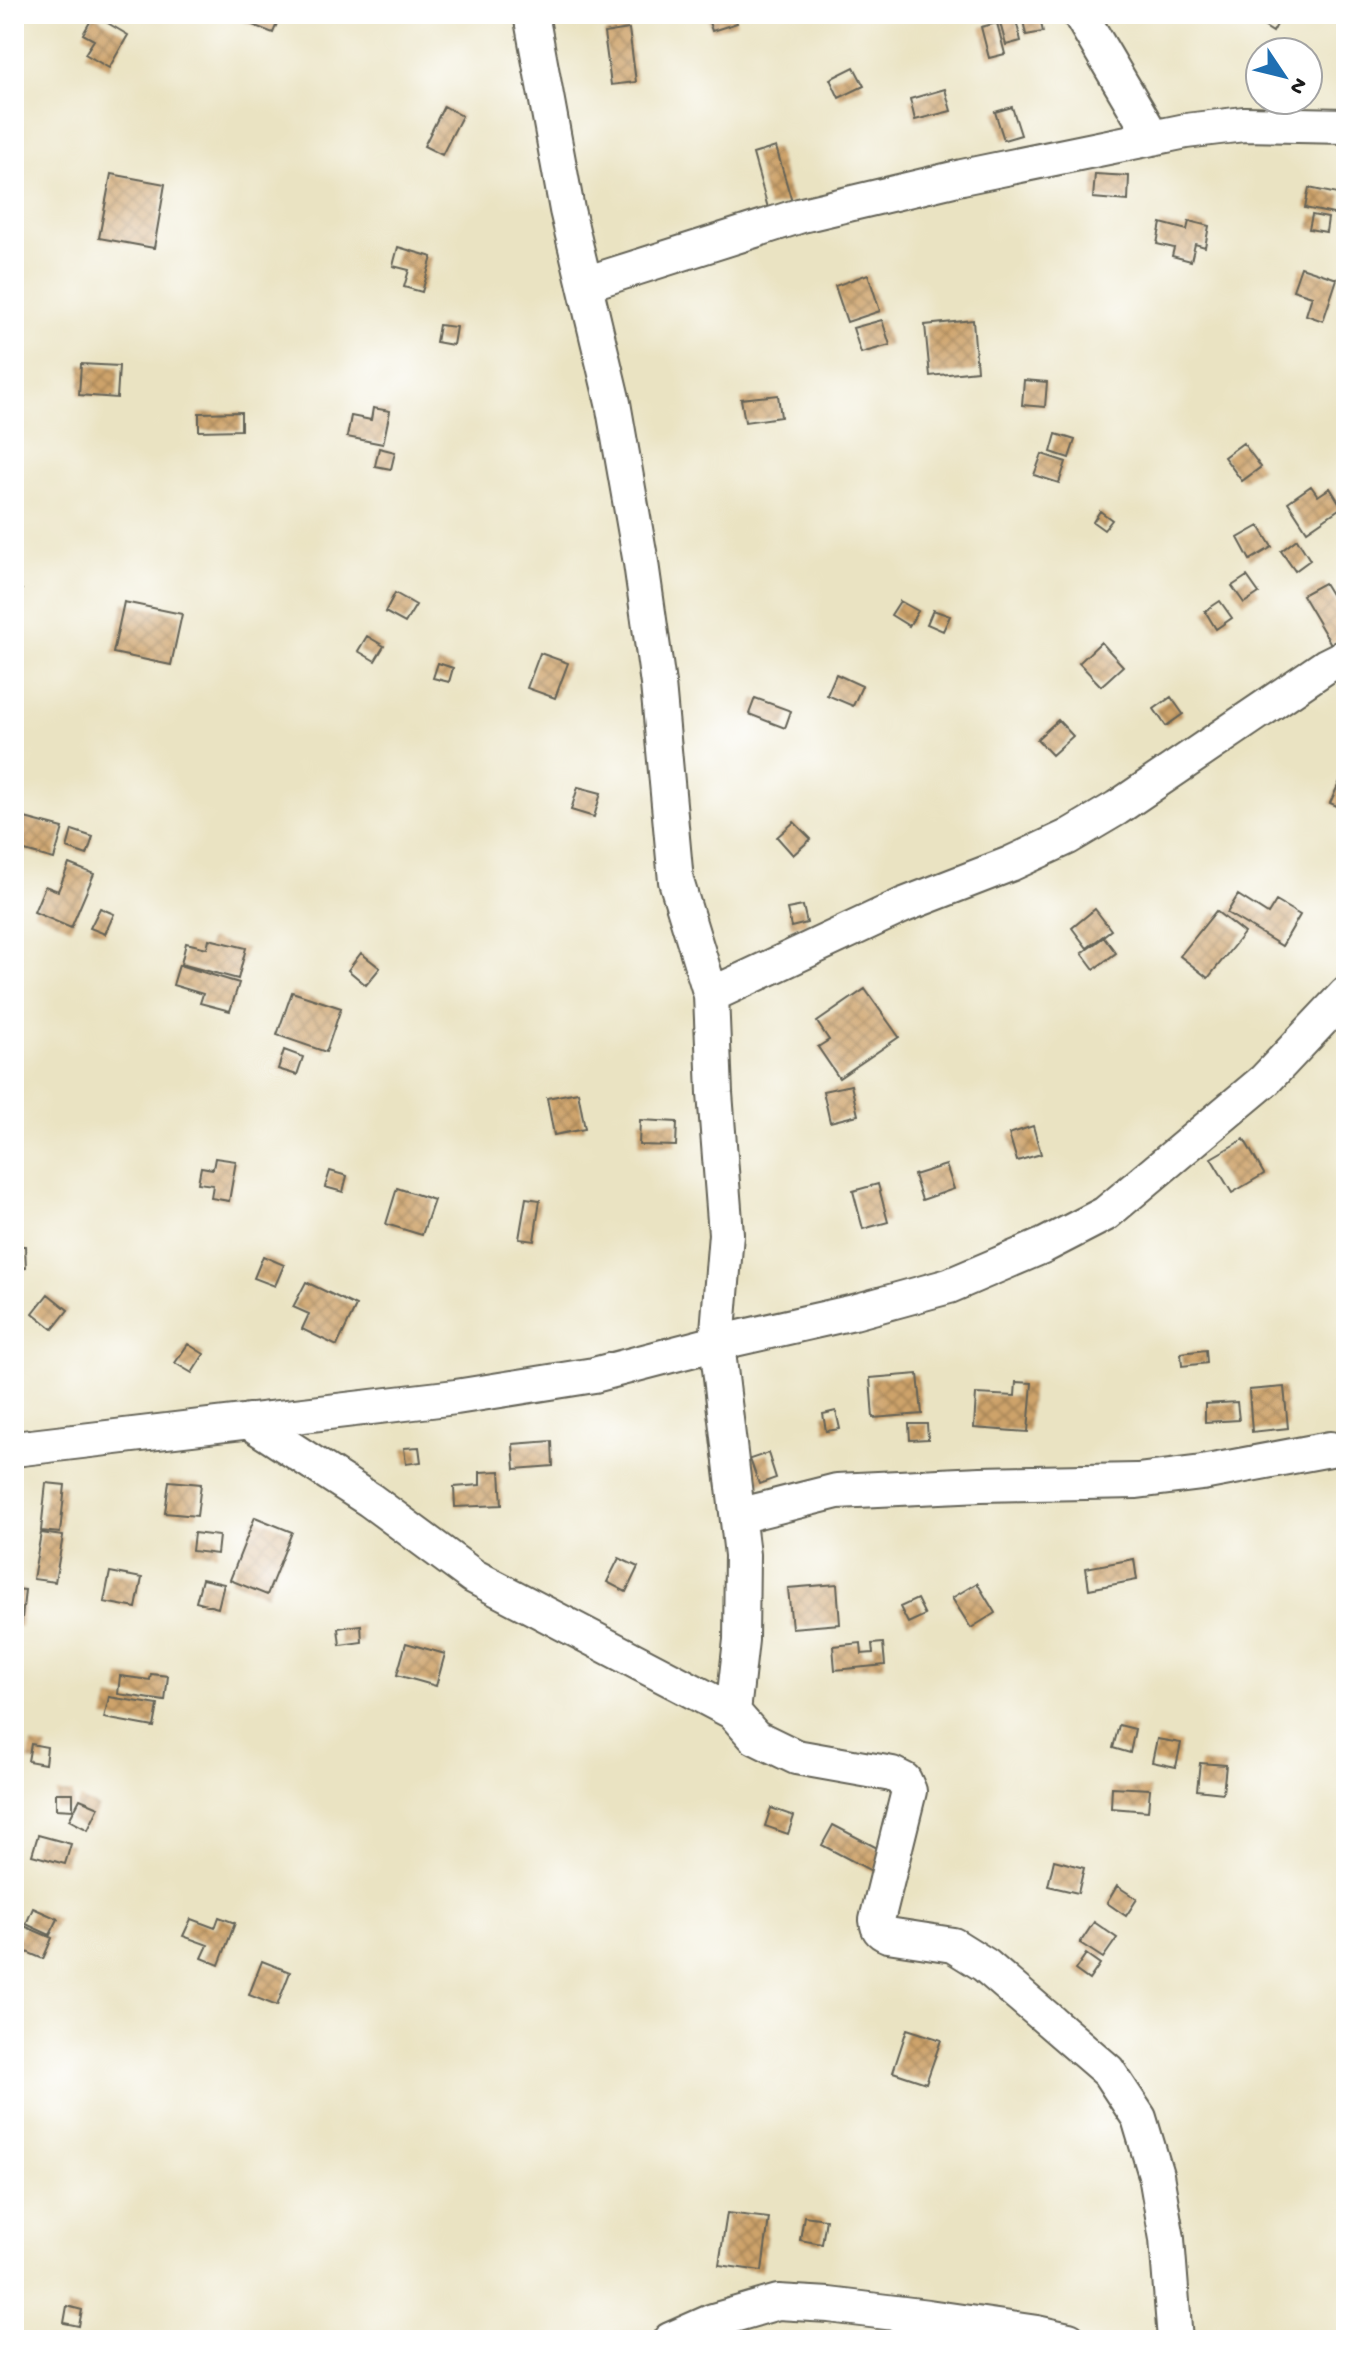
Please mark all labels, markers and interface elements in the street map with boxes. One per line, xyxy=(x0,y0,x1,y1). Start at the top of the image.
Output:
north arrow xyxy=(1244,36,1324,116)
text: N xyxy=(1282,72,1312,99)

